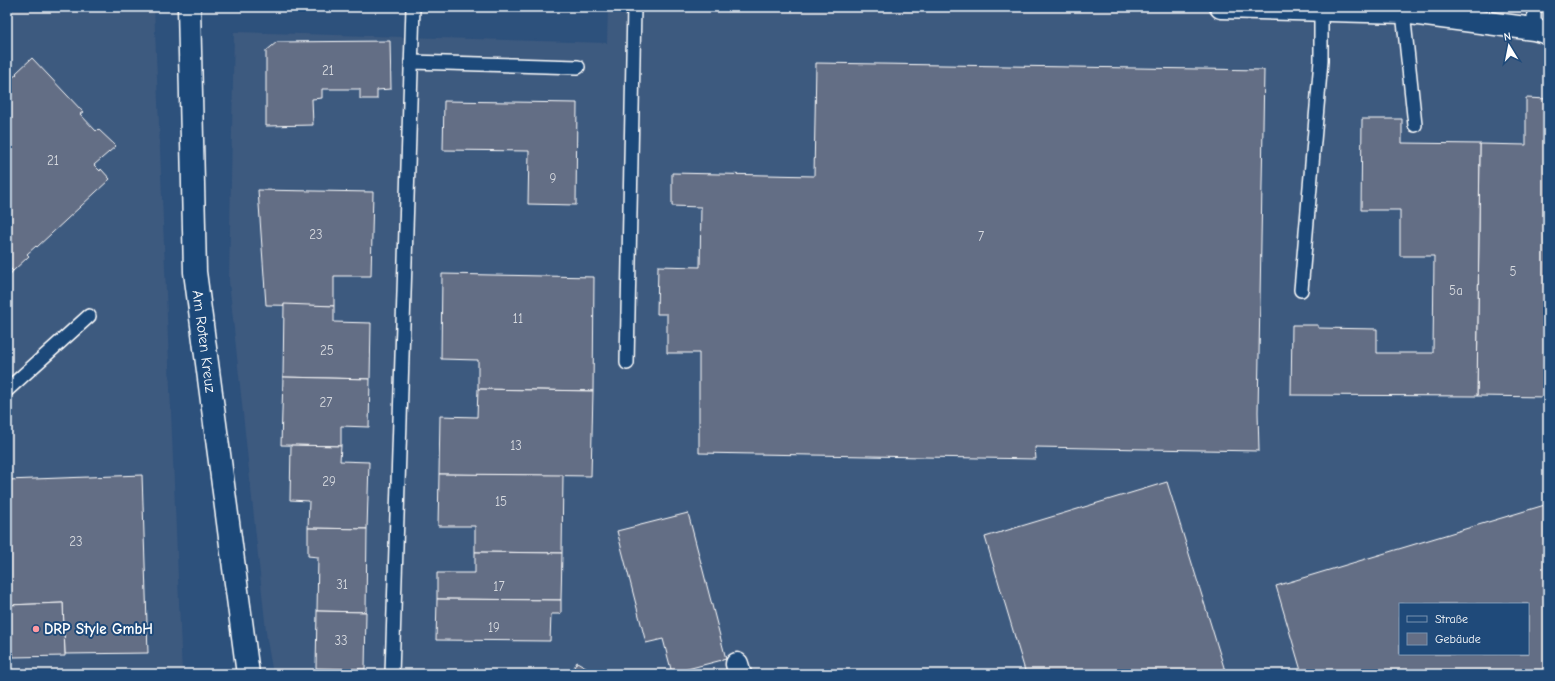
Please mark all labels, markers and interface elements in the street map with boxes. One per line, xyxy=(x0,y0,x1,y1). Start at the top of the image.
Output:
north arrow xyxy=(1489,26,1529,66)
text: N xyxy=(1503,30,1512,44)
house number: 21 xyxy=(322,63,334,78)
house number: 21 xyxy=(47,153,59,168)
house number: 9 xyxy=(550,171,557,186)
house number: 23 xyxy=(309,227,323,242)
house number: 7 xyxy=(978,229,984,244)
house number: 5 xyxy=(1509,264,1517,279)
house number: 5a xyxy=(1449,283,1463,298)
street label: Am Roten Kreuz xyxy=(188,289,220,394)
house number: 11 xyxy=(513,311,523,326)
house number: 25 xyxy=(320,343,334,358)
house number: 27 xyxy=(320,395,332,410)
house number: 13 xyxy=(510,438,522,453)
house number: 29 xyxy=(322,474,336,489)
house number: 15 xyxy=(495,494,507,509)
house number: 23 xyxy=(69,534,83,549)
house number: 31 xyxy=(336,577,348,592)
house number: 17 xyxy=(493,579,505,594)
legend xyxy=(1399,603,1529,655)
text: Straße xyxy=(1435,612,1468,626)
place label: DRP Style GmbH xyxy=(44,620,153,638)
house number: 19 xyxy=(488,620,500,635)
marker: DRP Style GmbH xyxy=(31,624,41,634)
text: Gebäude xyxy=(1435,632,1481,646)
house number: 33 xyxy=(334,633,348,648)

